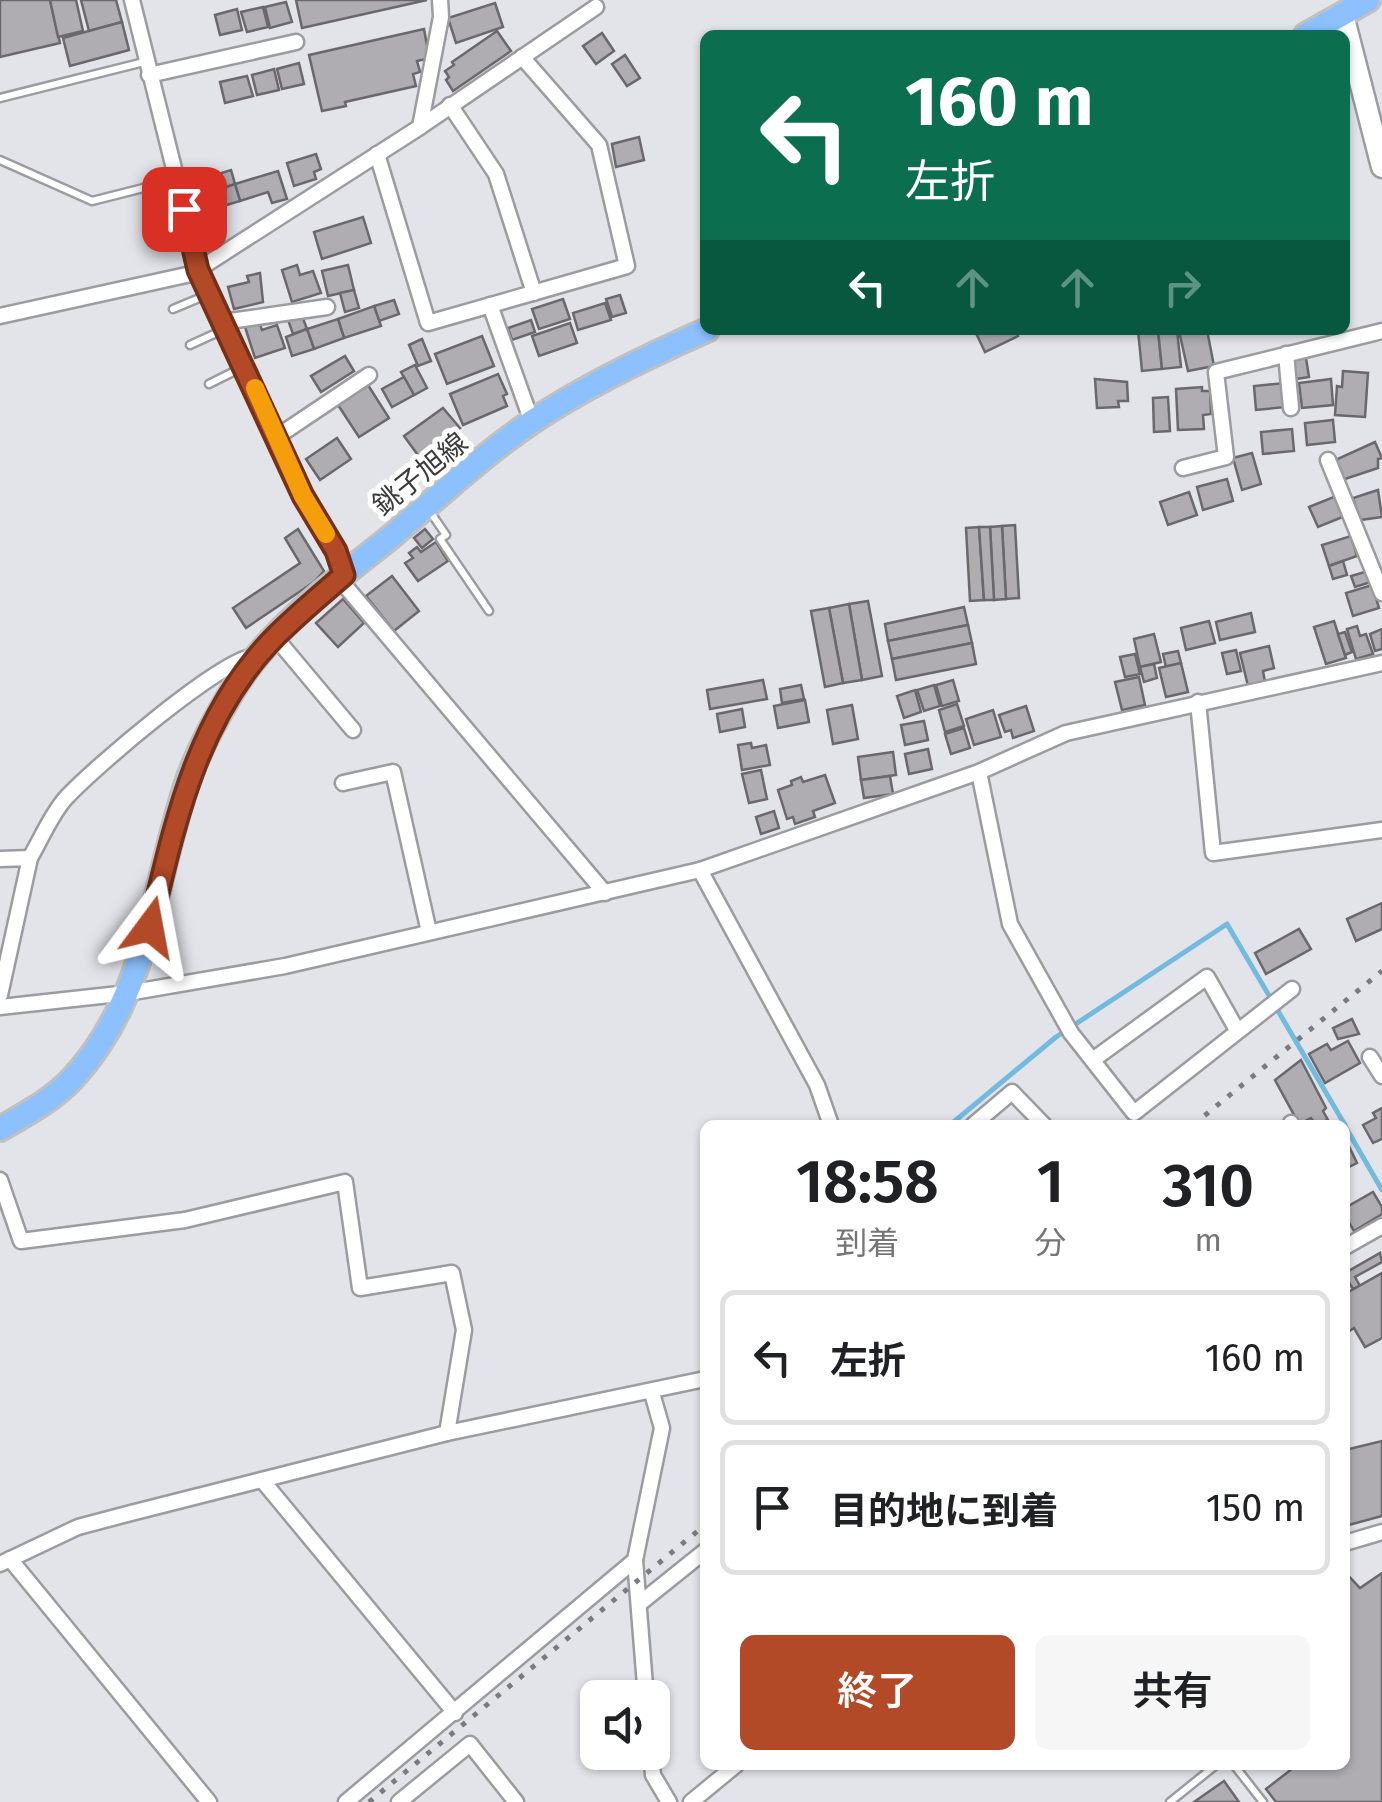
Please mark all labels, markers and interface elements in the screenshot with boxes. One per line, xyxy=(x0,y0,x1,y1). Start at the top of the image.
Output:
text: 160 m xyxy=(905,60,1094,144)
icon: left xyxy=(740,70,870,200)
text: 左折 xyxy=(905,155,995,209)
pin xyxy=(142,167,227,252)
icon: arrive xyxy=(157,182,212,237)
icon: left xyxy=(840,260,895,315)
icon: ahead xyxy=(945,260,1000,315)
icon: ahead xyxy=(1050,260,1105,315)
icon: right xyxy=(1155,260,1210,315)
street label: 銚子旭線 xyxy=(366,426,474,522)
position arrow xyxy=(98,875,202,979)
text: 18:58 xyxy=(796,1146,939,1218)
text: 1 xyxy=(1037,1146,1064,1218)
text: 310 xyxy=(1162,1150,1254,1222)
text: m xyxy=(1195,1221,1222,1259)
text: 到着 xyxy=(835,1224,899,1262)
text: 分 xyxy=(1035,1224,1067,1262)
icon: left xyxy=(745,1330,800,1385)
text: 160 m xyxy=(1204,1335,1305,1381)
text: 左折 xyxy=(830,1338,906,1384)
icon: arrive xyxy=(745,1480,800,1535)
text: 150 m xyxy=(1206,1485,1305,1531)
text: 目的地に到着 xyxy=(830,1488,1058,1534)
button: 終了 xyxy=(740,1635,1015,1750)
button: 共有 xyxy=(1035,1635,1310,1750)
map controls xyxy=(580,1680,670,1770)
button: sound xyxy=(580,1680,670,1770)

